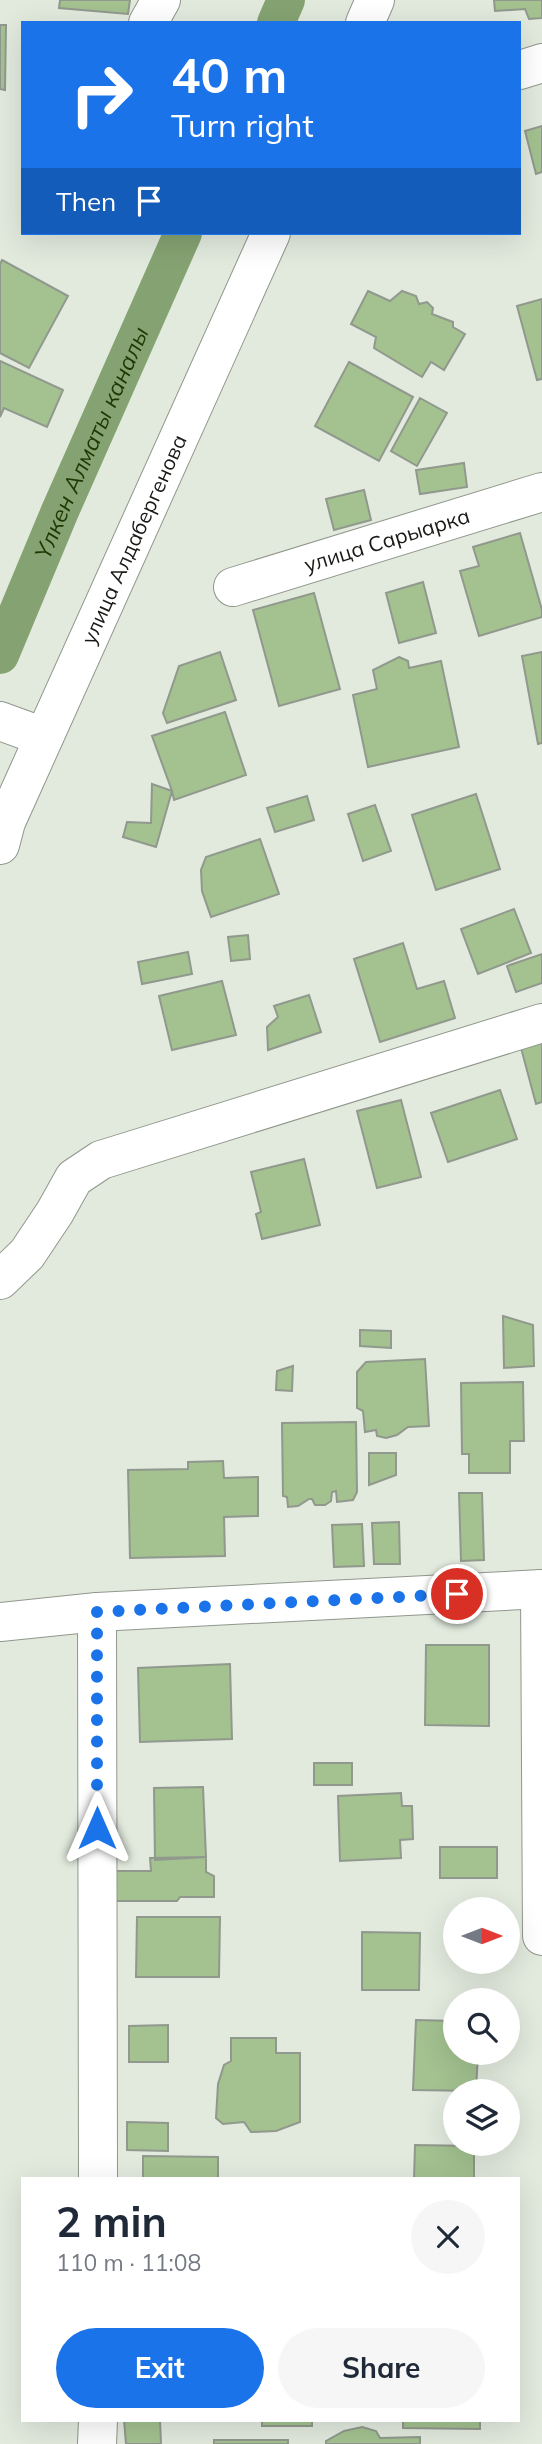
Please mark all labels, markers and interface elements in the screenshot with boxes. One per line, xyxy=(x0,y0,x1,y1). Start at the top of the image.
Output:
text: 40 m xyxy=(171,44,287,105)
icon: right xyxy=(56,49,147,140)
text: Turn right xyxy=(171,105,314,145)
icon: arrive xyxy=(130,182,168,220)
text: Then xyxy=(56,185,116,218)
water label: Үлкен Алматы каналы xyxy=(27,322,154,563)
street label: улица Алдабергенова xyxy=(75,430,192,648)
street label: улица Сарыарка xyxy=(301,502,473,577)
pin xyxy=(427,1564,487,1624)
icon: arrive xyxy=(438,1575,476,1613)
position arrow xyxy=(60,1791,134,1865)
north arrow xyxy=(443,1897,520,1974)
map controls xyxy=(443,1897,520,2156)
button: search xyxy=(443,1988,520,2065)
button: layers xyxy=(443,2079,520,2156)
text: 2 min xyxy=(56,2195,167,2248)
button: close xyxy=(411,2200,485,2274)
text: 110 m · 11:08 xyxy=(56,2248,201,2277)
button: Exit xyxy=(56,2328,264,2408)
button: Share xyxy=(278,2328,485,2408)

